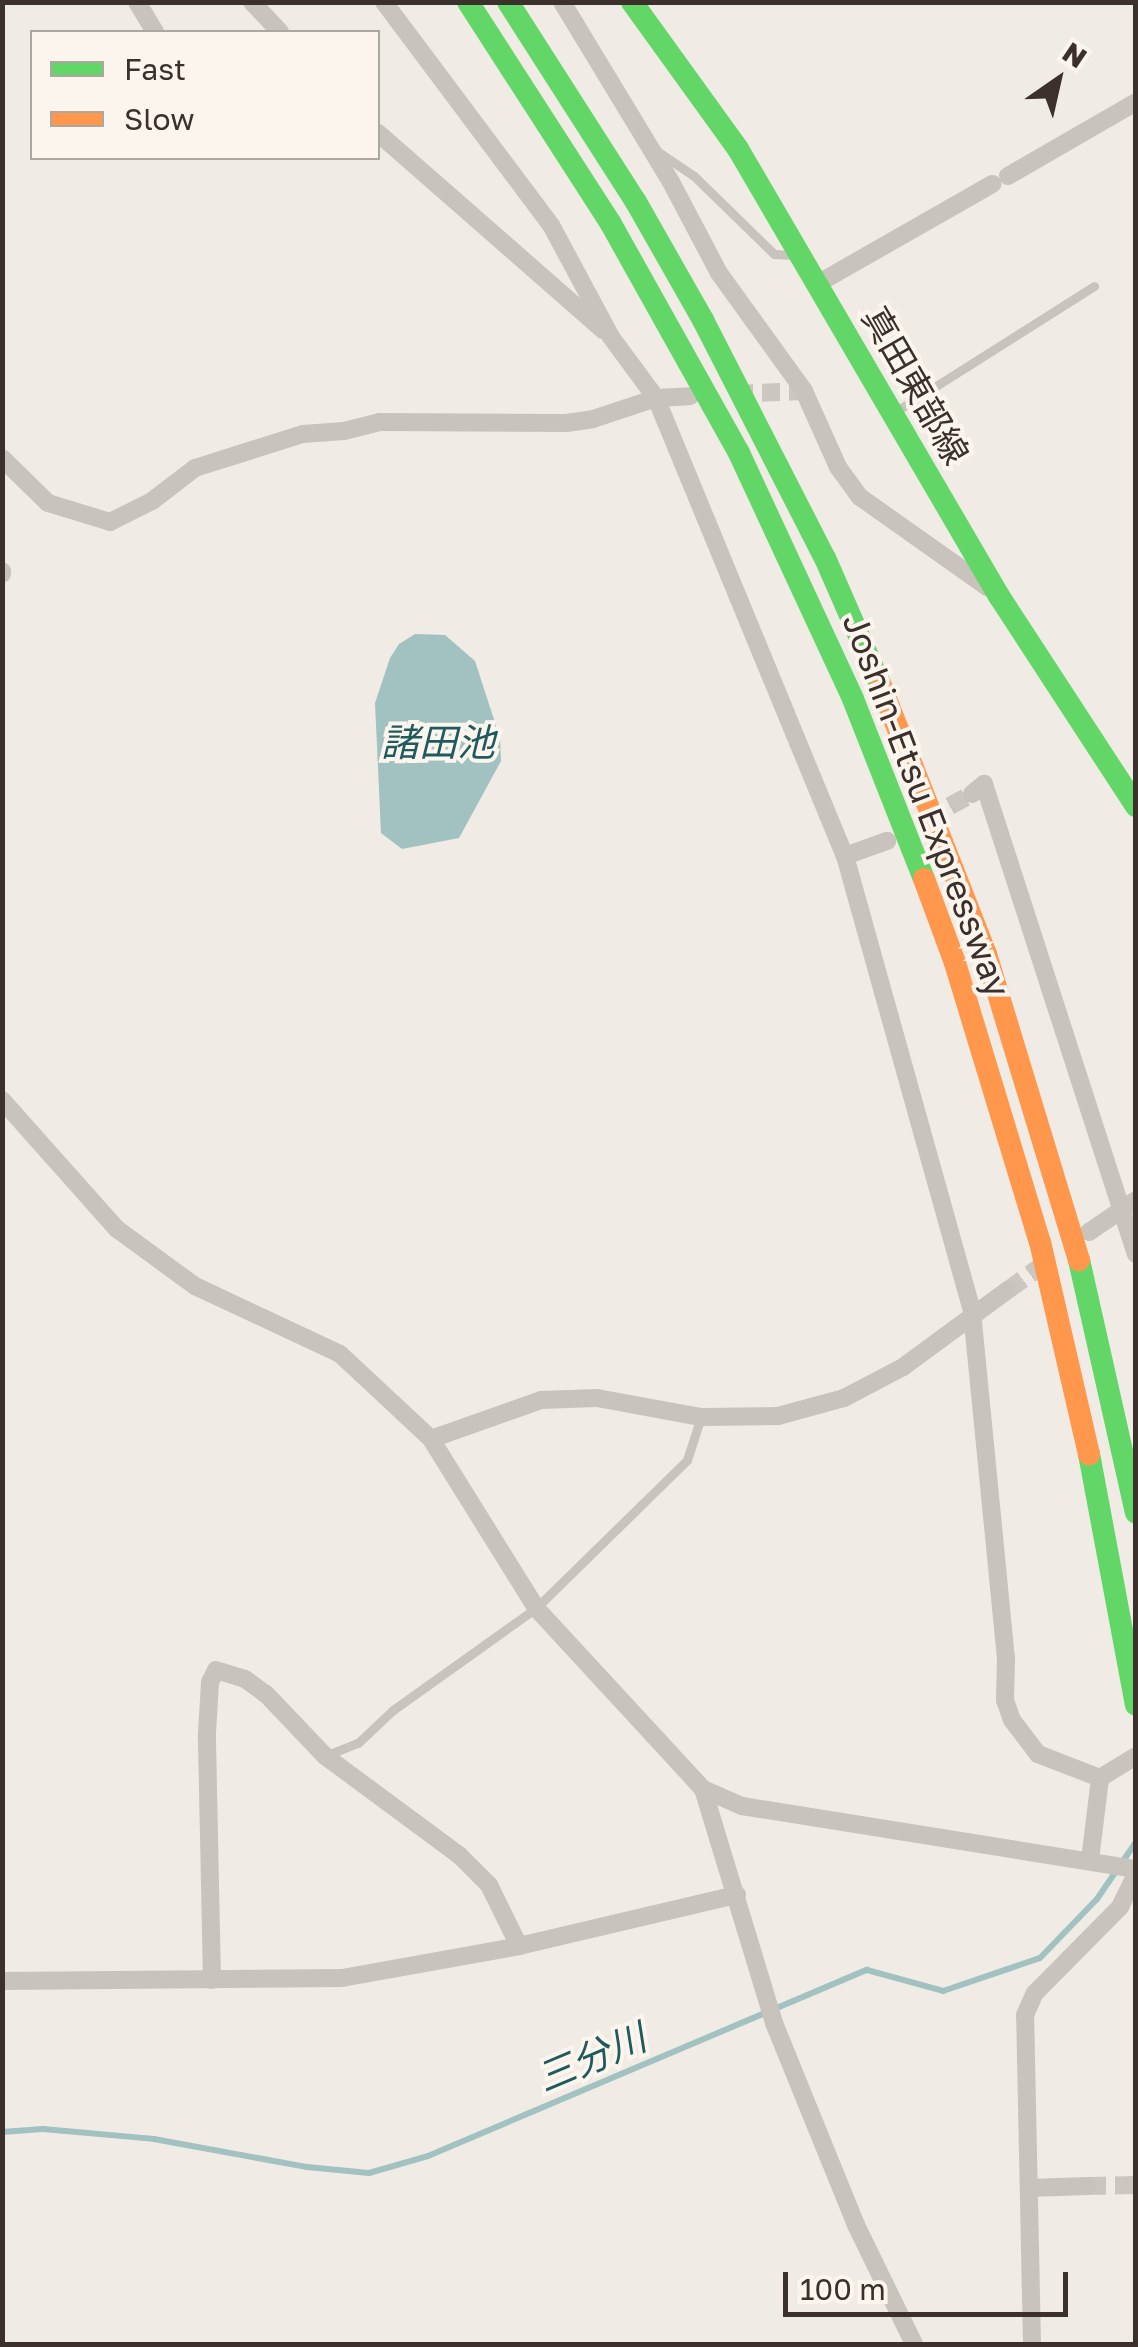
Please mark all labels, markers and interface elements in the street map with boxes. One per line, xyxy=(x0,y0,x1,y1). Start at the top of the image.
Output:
legend xyxy=(30,30,380,160)
north arrow xyxy=(1008,30,1108,130)
text: N xyxy=(1057,35,1093,74)
text: Fast xyxy=(124,51,186,87)
text: Slow xyxy=(124,101,195,137)
street label: 真田東部線 xyxy=(854,299,978,471)
street label: Joshin-Etsu Expressway xyxy=(834,607,1020,1003)
water label: 諸田池 xyxy=(381,719,495,765)
water label: 三分川 xyxy=(530,2014,652,2100)
scale bar xyxy=(788,2252,1073,2314)
text: 100 m xyxy=(800,2271,886,2307)

